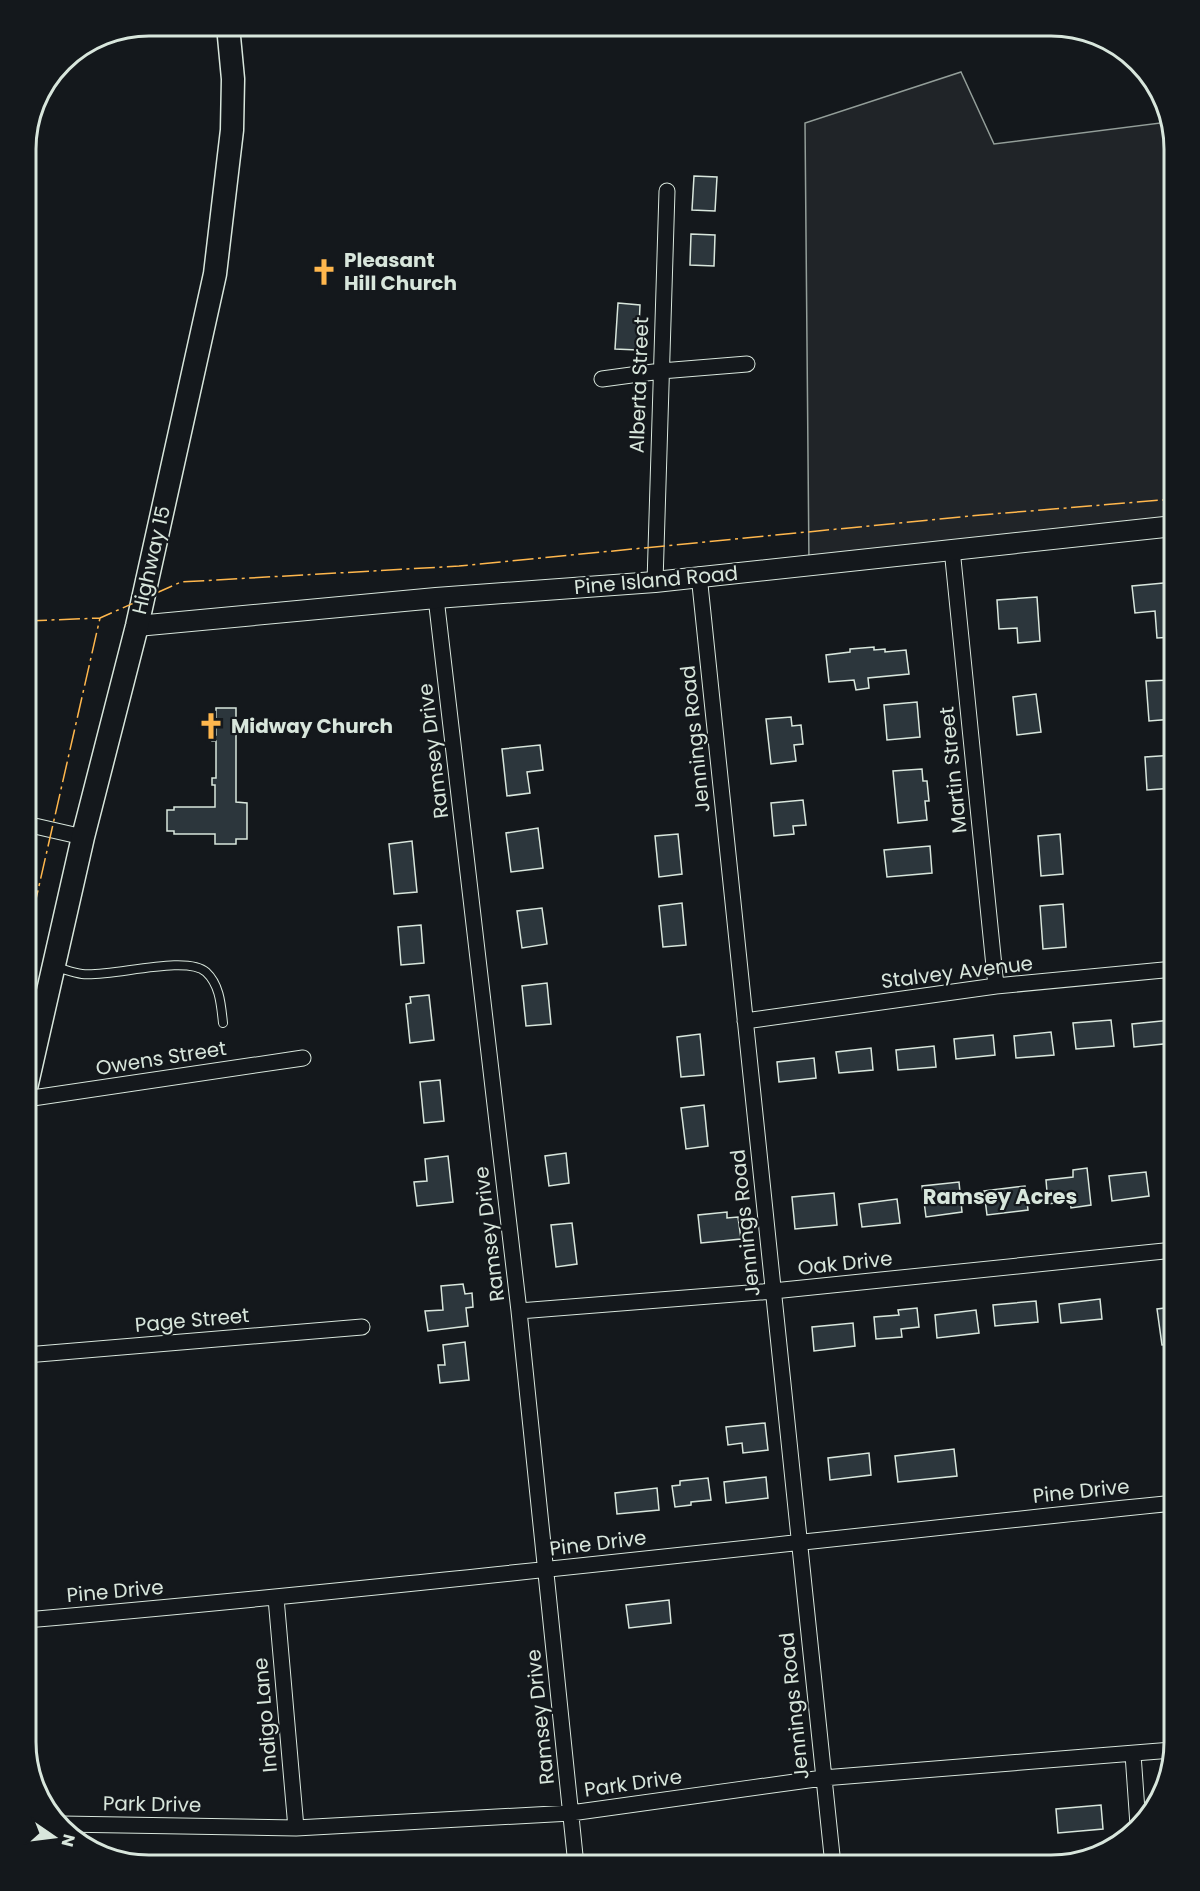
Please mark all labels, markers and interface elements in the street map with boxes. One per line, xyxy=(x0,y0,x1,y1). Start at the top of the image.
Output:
place label: Pleasant Hill Church xyxy=(344,246,457,297)
church icon: Pleasant Hill Church xyxy=(309,257,339,287)
street label: Alberta Street xyxy=(623,316,655,454)
street label: Highway 15 xyxy=(125,503,177,617)
street label: Pine Island Road xyxy=(573,559,739,601)
street label: Jennings Road xyxy=(673,664,717,814)
street label: Ramsey Drive xyxy=(411,682,455,820)
street label: Martin Street xyxy=(932,705,974,835)
church icon: Midway Church xyxy=(196,711,226,741)
place label: Midway Church xyxy=(231,712,393,740)
street label: Stalvey Avenue xyxy=(879,949,1035,995)
street label: Owens Street xyxy=(94,1034,228,1082)
street label: Jennings Road xyxy=(723,1148,767,1298)
street label: Ramsey Drive xyxy=(467,1165,511,1303)
district label: Ramsey Acres xyxy=(923,1182,1077,1211)
street label: Oak Drive xyxy=(796,1244,894,1282)
street label: Page Street xyxy=(134,1301,250,1339)
street label: Pine Drive xyxy=(1031,1472,1131,1510)
street label: Pine Drive xyxy=(548,1523,648,1563)
street label: Pine Drive xyxy=(65,1573,165,1609)
street label: Jennings Road xyxy=(772,1631,816,1781)
street label: Ramsey Drive xyxy=(519,1648,561,1786)
street label: Indigo Lane xyxy=(246,1656,284,1774)
street label: Park Drive xyxy=(582,1762,684,1804)
street label: Park Drive xyxy=(103,1789,201,1819)
north arrow xyxy=(24,1807,84,1867)
text: N xyxy=(55,1832,81,1849)

